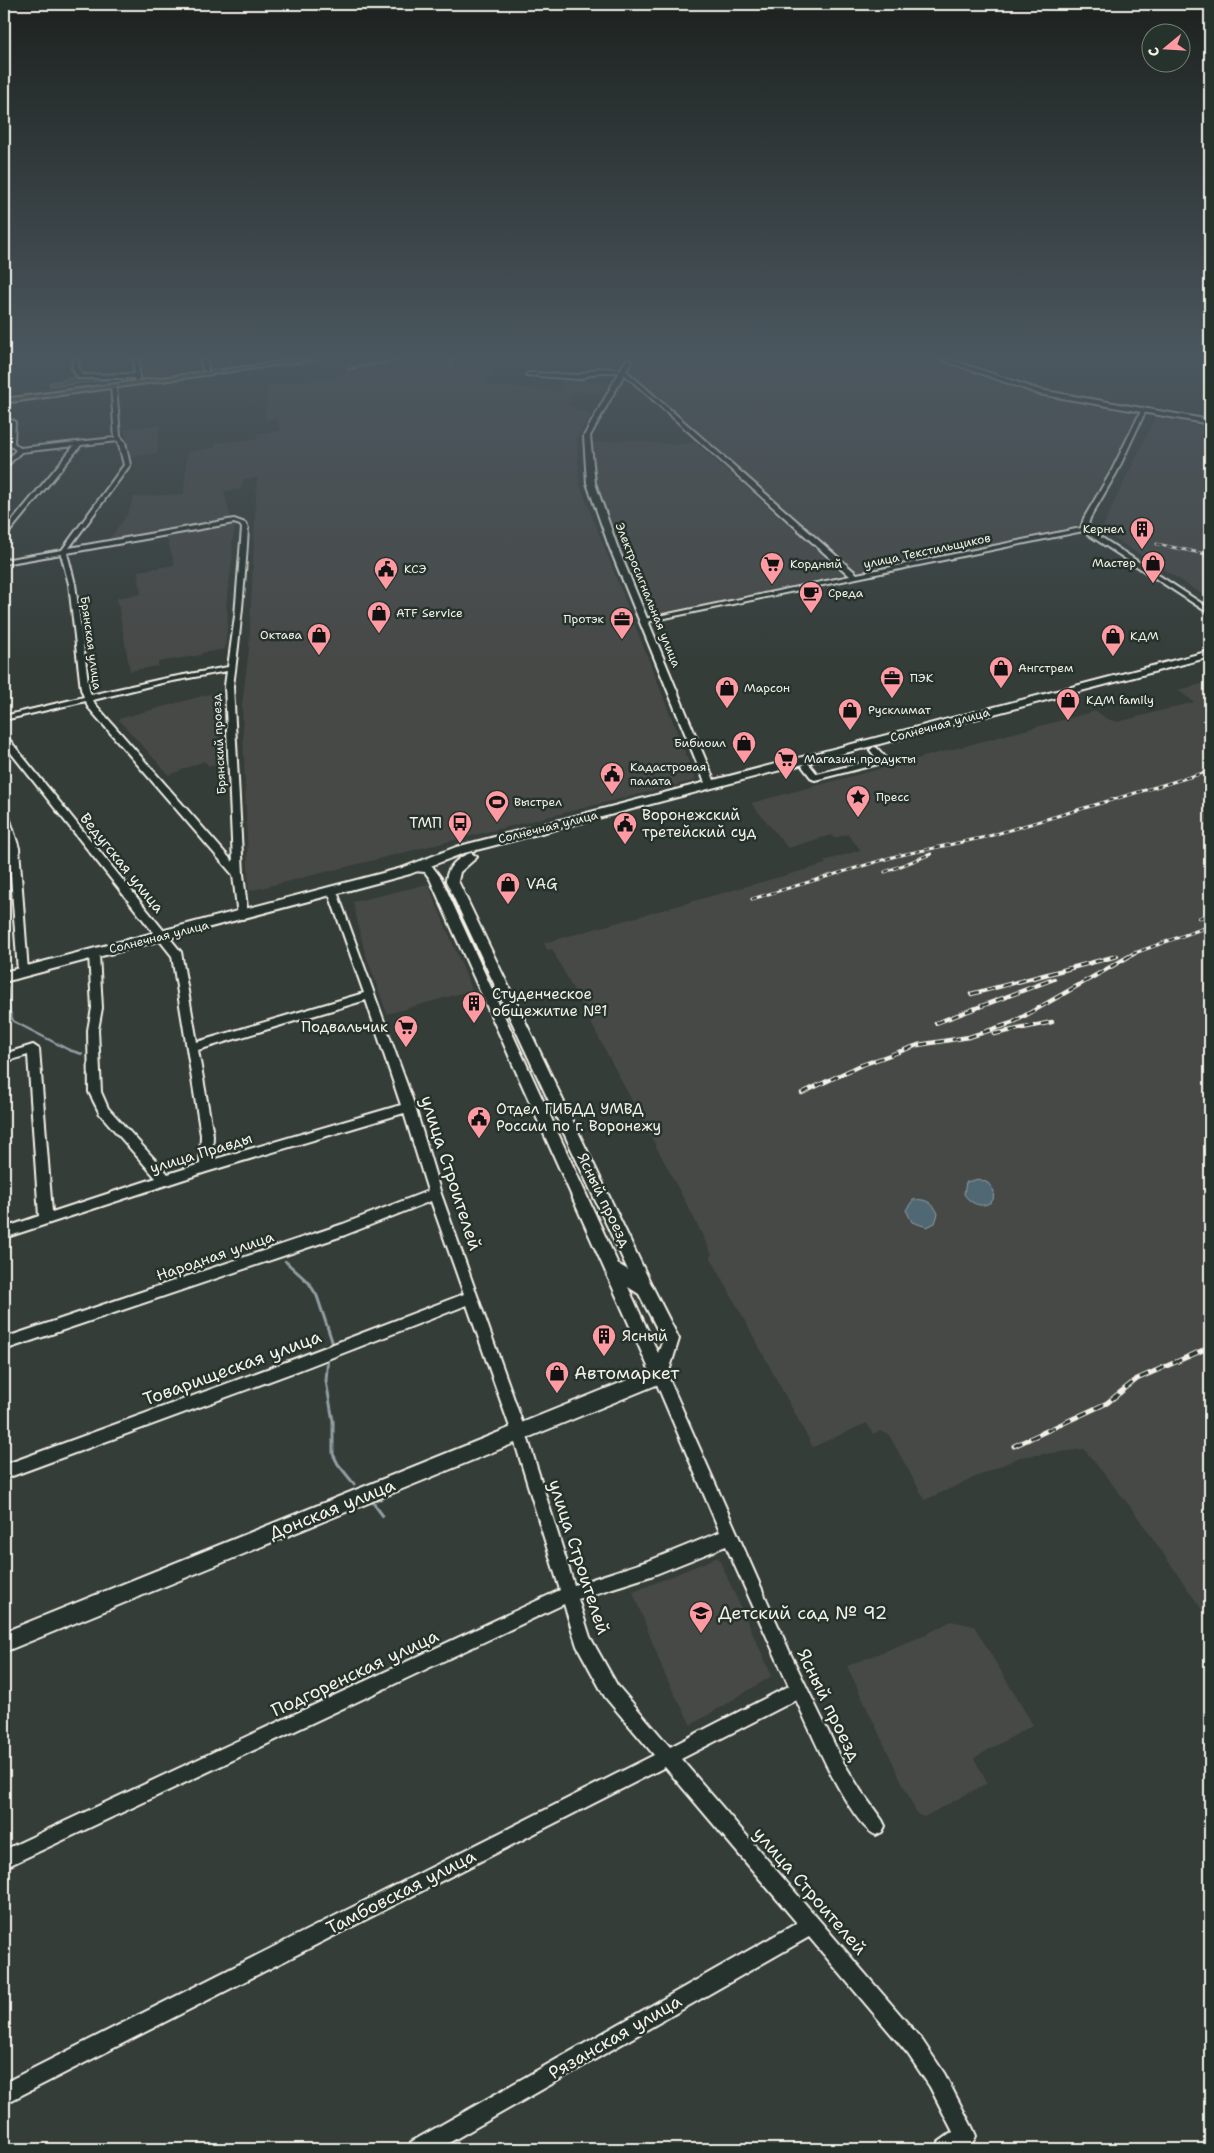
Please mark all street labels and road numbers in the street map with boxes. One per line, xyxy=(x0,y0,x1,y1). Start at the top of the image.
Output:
street label: Электросигнальная улица xyxy=(612,520,685,670)
street label: улица Текстильщиков xyxy=(862,530,992,572)
street label: Брянская улица xyxy=(77,595,106,691)
street label: Брянский проезд xyxy=(208,693,230,795)
street label: Солнечная улица xyxy=(889,704,992,746)
street label: Солнечная улица xyxy=(496,807,600,847)
street label: Ведугская улица xyxy=(75,809,169,918)
street label: Солнечная улица xyxy=(107,917,211,957)
street label: улица Строителей xyxy=(415,1092,487,1254)
street label: улица Правды xyxy=(147,1128,255,1178)
street label: Ясный проезд xyxy=(573,1150,636,1251)
street label: Народная улица xyxy=(154,1226,277,1286)
street label: Товарищеская улица xyxy=(140,1325,324,1411)
street label: Донская улица xyxy=(265,1473,399,1545)
street label: улица Строителей xyxy=(543,1476,615,1638)
street label: Подгоренская улица xyxy=(267,1624,443,1722)
street label: Ясный проезд xyxy=(791,1645,867,1766)
street label: улица Строителей xyxy=(748,1822,872,1960)
street label: Тамбовская улица xyxy=(322,1844,480,1940)
street label: Рязанская улица xyxy=(544,1989,686,2085)

